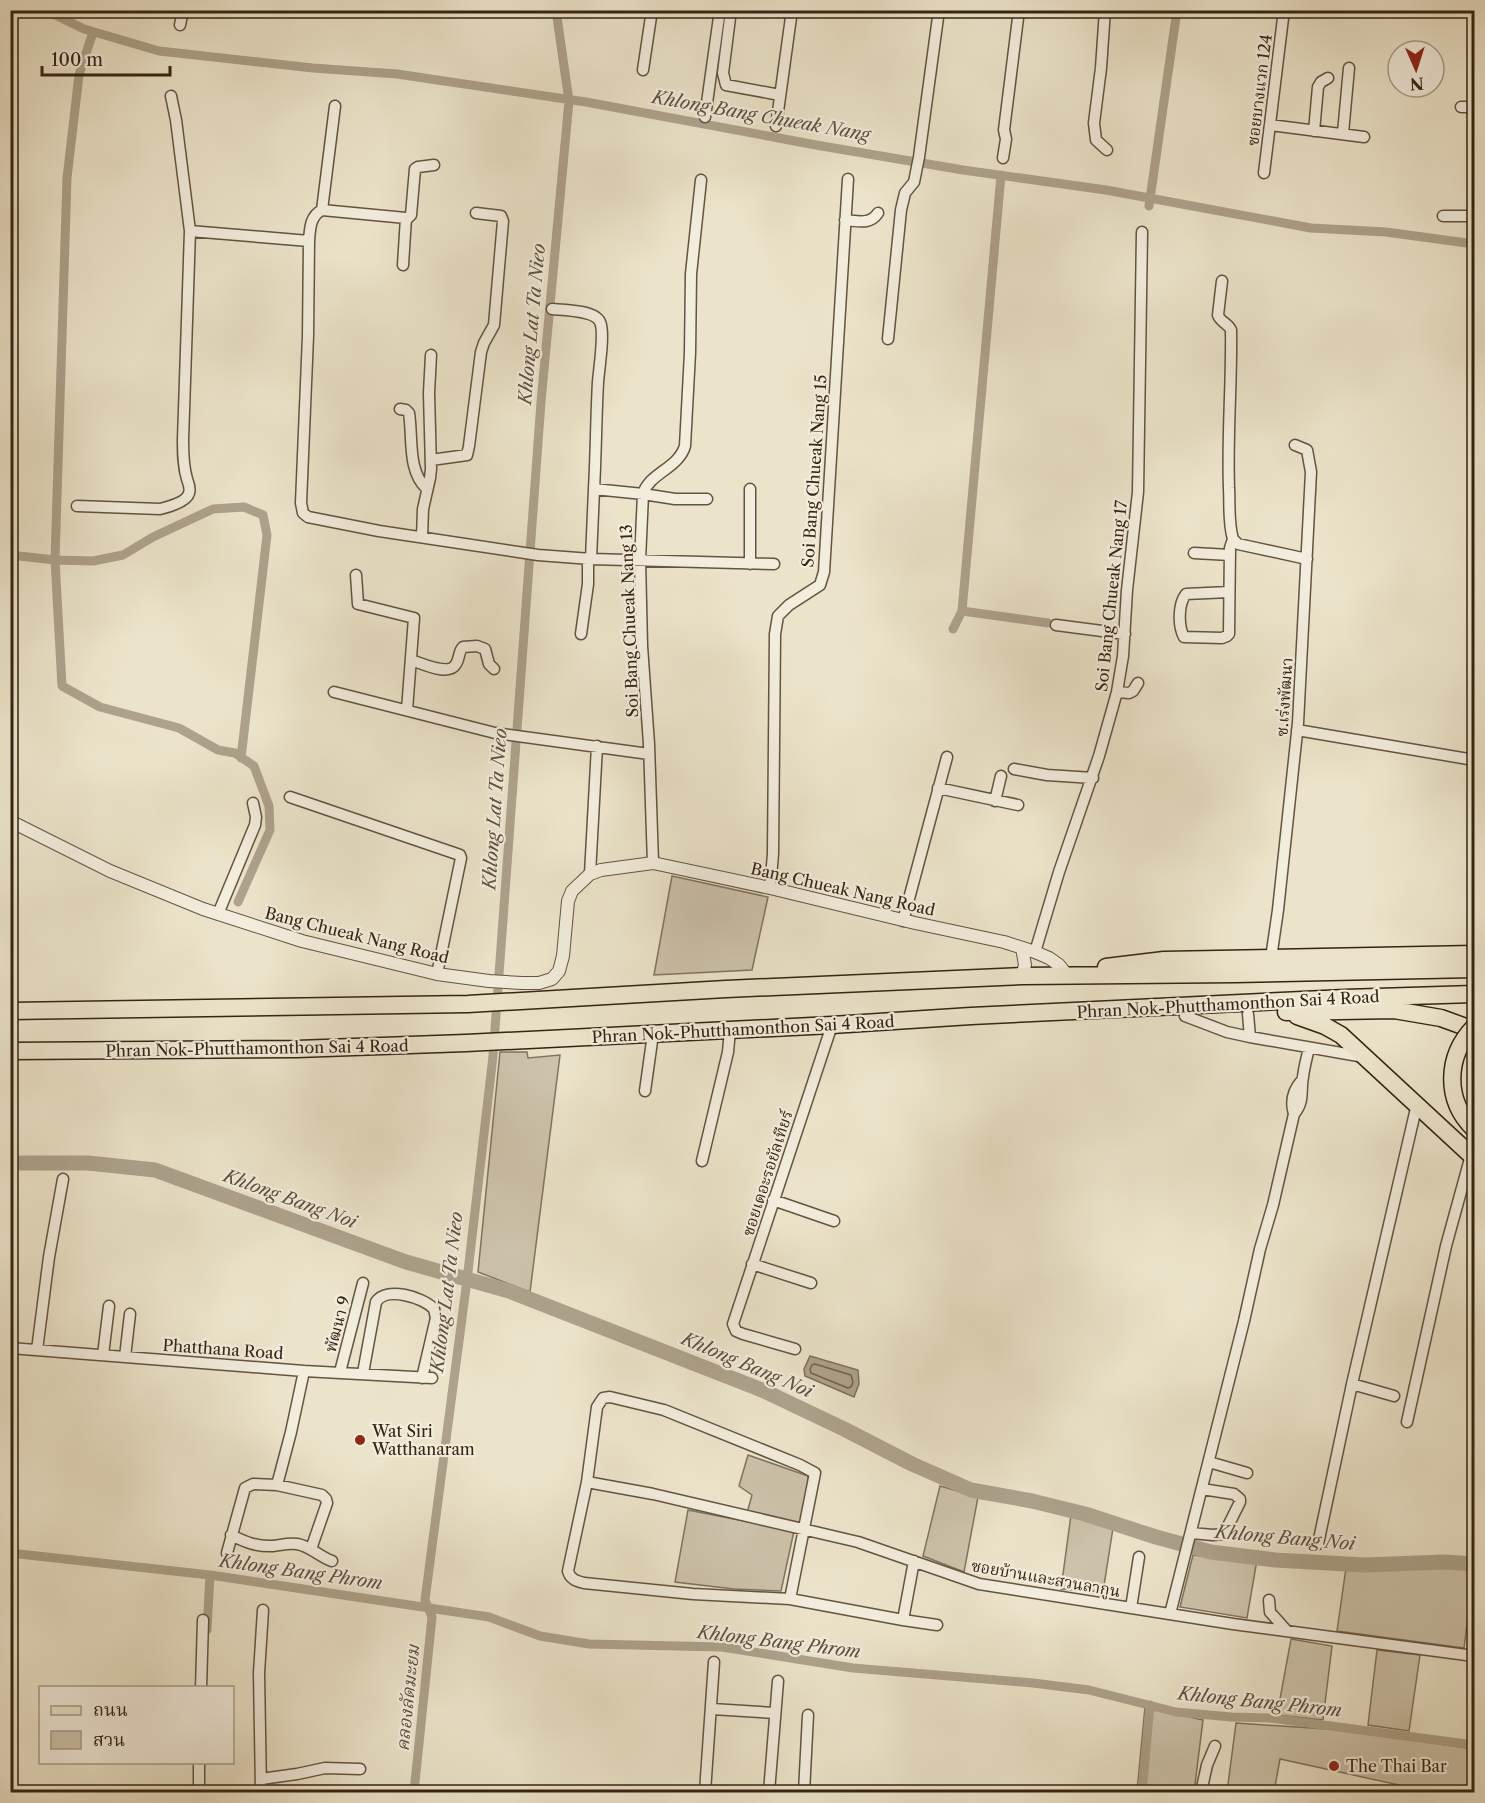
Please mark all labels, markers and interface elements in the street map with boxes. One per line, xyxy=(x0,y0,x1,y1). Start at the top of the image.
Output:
street label: ซอยบางแวก 124 xyxy=(1242,33,1276,147)
scale bar xyxy=(42,39,170,77)
north arrow xyxy=(1386,39,1446,99)
text: 100 m xyxy=(51,49,103,71)
text: N xyxy=(1409,74,1424,94)
water label: Khlong Bang Chueak Nang xyxy=(648,86,874,146)
water label: Khlong Lat Ta Nieo xyxy=(514,243,550,407)
street label: Soi Bang Chueak Nang 15 xyxy=(797,374,831,568)
street label: Soi Bang Chueak Nang 17 xyxy=(1091,499,1131,693)
street label: Soi Bang Chueak Nang 13 xyxy=(616,524,642,718)
street label: ซ.เร่งพัฒนา xyxy=(1271,657,1297,737)
water label: Khlong Lat Ta Nieo xyxy=(478,728,512,892)
street label: Bang Chueak Nang Road xyxy=(749,858,937,920)
street label: Bang Chueak Nang Road xyxy=(263,902,451,968)
street label: Phran Nok-Phutthamonthon Sai 4 Road xyxy=(1076,986,1380,1022)
street label: Phran Nok-Phutthamonthon Sai 4 Road xyxy=(591,1011,895,1047)
street label: Phran Nok-Phutthamonthon Sai 4 Road xyxy=(105,1035,409,1061)
street label: ซอยเดอะรอยัลเทียร์ xyxy=(737,1107,797,1238)
water label: Khlong Bang Noi xyxy=(219,1164,361,1234)
water label: Khlong Lat Ta Nieo xyxy=(426,1211,468,1375)
street label: พัฒนา 9 xyxy=(320,1294,354,1354)
water label: Khlong Bang Noi xyxy=(676,1327,817,1403)
street label: Phatthana Road xyxy=(162,1335,284,1363)
place label: Wat Siri Watthanaram xyxy=(371,1421,475,1459)
marker: Wat Siri Watthanaram xyxy=(353,1433,367,1447)
water label: Khlong Bang Noi xyxy=(1212,1521,1357,1555)
water label: Khlong Bang Phrom xyxy=(216,1549,384,1594)
street label: ซอยบ้านและสวนลากูน xyxy=(970,1555,1122,1602)
water label: Khlong Bang Phrom xyxy=(694,1621,862,1663)
water label: คลองลัดมะยม xyxy=(391,1642,425,1752)
water label: Khlong Bang Phrom xyxy=(1175,1682,1343,1722)
legend xyxy=(39,1686,234,1764)
text: ถนน xyxy=(93,1699,128,1721)
text: สวน xyxy=(93,1729,125,1751)
place label: The Thai Bar xyxy=(1346,1756,1447,1776)
marker: The Thai Bar xyxy=(1327,1759,1341,1773)

